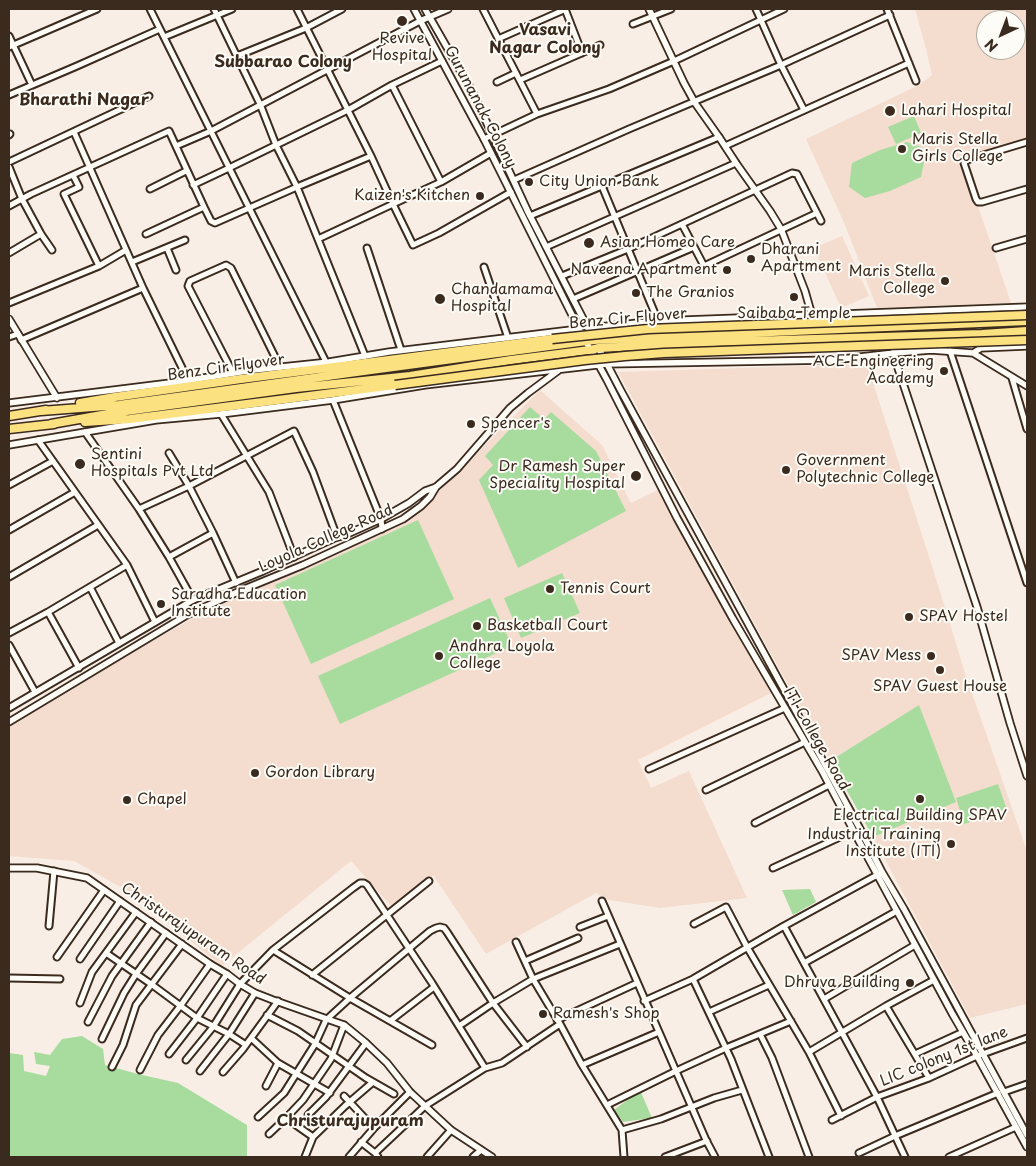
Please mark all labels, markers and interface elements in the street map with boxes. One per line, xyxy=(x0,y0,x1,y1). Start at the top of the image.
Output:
north arrow xyxy=(976,10,1026,60)
marker: Revive Hospital xyxy=(395,14,409,28)
district label: Vasavi Nagar Colony xyxy=(489,21,601,59)
place label: Revive Hospital xyxy=(372,30,432,65)
text: N xyxy=(980,34,1002,57)
street label: Gurunanak Colony xyxy=(440,43,520,171)
district label: Subbarao Colony xyxy=(214,53,352,73)
district label: Bharathi Nagar xyxy=(19,91,149,111)
place label: Lahari Hospital xyxy=(901,102,1012,120)
marker: Lahari Hospital xyxy=(883,104,897,118)
place label: Maris Stella Girls College xyxy=(912,131,1003,166)
marker: Maris Stella Girls College xyxy=(896,143,908,155)
place label: City Union Bank xyxy=(539,173,659,191)
marker: City Union Bank xyxy=(523,176,535,188)
place label: Kaizen's Kitchen xyxy=(354,187,470,205)
marker: Kaizen's Kitchen xyxy=(474,190,486,202)
place label: Asian Homeo Care xyxy=(600,234,735,252)
marker: Asian Homeo Care xyxy=(582,236,596,250)
place label: Dharani Apartment xyxy=(761,241,841,276)
marker: Dharani Apartment xyxy=(745,253,757,265)
place label: Naveena Apartment xyxy=(571,261,717,279)
place label: Maris Stella College xyxy=(849,263,935,298)
marker: Naveena Apartment xyxy=(721,264,733,276)
marker: Maris Stella College xyxy=(939,275,951,287)
place label: Chandamama Hospital xyxy=(451,281,553,316)
place label: The Granios xyxy=(646,284,734,302)
marker: The Granios xyxy=(630,287,642,299)
marker: Saibaba Temple xyxy=(788,291,800,303)
marker: Chandamama Hospital xyxy=(433,292,447,306)
street label: Benz Cir Flyover xyxy=(568,305,688,333)
place label: Saibaba Temple xyxy=(737,305,851,323)
street label: Benz Cir Flyover xyxy=(166,351,286,385)
place label: ACE Engineering Academy xyxy=(813,353,934,388)
marker: ACE Engineering Academy xyxy=(938,365,950,377)
place label: Spencer's xyxy=(481,415,550,433)
marker: Spencer's xyxy=(465,418,477,430)
place label: Sentini Hospitals Pvt Ltd xyxy=(91,446,214,481)
place label: Government Polytechnic College xyxy=(796,452,935,487)
marker: Sentini Hospitals Pvt Ltd xyxy=(73,457,87,471)
place label: Dr Ramesh Super Speciality Hospital xyxy=(489,458,625,493)
marker: Government Polytechnic College xyxy=(780,464,792,476)
marker: Dr Ramesh Super Speciality Hospital xyxy=(629,469,643,483)
street label: Loyola College Road xyxy=(256,501,396,577)
place label: Tennis Court xyxy=(560,580,651,598)
marker: Tennis Court xyxy=(544,583,556,595)
place label: Saradha Education Institute xyxy=(171,586,307,621)
marker: Saradha Education Institute xyxy=(155,598,167,610)
place label: SPAV Hostel xyxy=(919,608,1008,626)
marker: SPAV Hostel xyxy=(903,611,915,623)
place label: Basketball Court xyxy=(487,617,608,635)
marker: Basketball Court xyxy=(471,620,483,632)
place label: Andhra Loyola College xyxy=(449,638,554,673)
place label: SPAV Mess xyxy=(841,647,921,665)
marker: Andhra Loyola College xyxy=(433,650,445,662)
marker: SPAV Mess xyxy=(925,650,937,662)
marker: SPAV Guest House xyxy=(934,664,946,676)
place label: SPAV Guest House xyxy=(873,678,1007,696)
street label: ITI College Road xyxy=(779,684,853,794)
place label: Gordon Library xyxy=(265,764,375,782)
marker: Gordon Library xyxy=(249,767,261,779)
place label: Chapel xyxy=(137,791,187,809)
marker: Electrical Building SPAV xyxy=(914,793,926,805)
marker: Chapel xyxy=(121,794,133,806)
place label: Electrical Building SPAV xyxy=(833,807,1007,825)
place label: Industrial Training Institute (ITI) xyxy=(808,826,941,861)
marker: Industrial Training Institute (ITI) xyxy=(945,838,957,850)
street label: Christurajupuram Road xyxy=(118,879,268,989)
place label: Dhruva Building xyxy=(784,974,900,992)
marker: Dhruva Building xyxy=(904,977,916,989)
place label: Ramesh's Shop xyxy=(553,1005,660,1023)
marker: Ramesh's Shop xyxy=(537,1008,549,1020)
street label: LIC colony 1st lane xyxy=(877,1023,1011,1091)
district label: Christurajupuram xyxy=(276,1112,424,1132)

